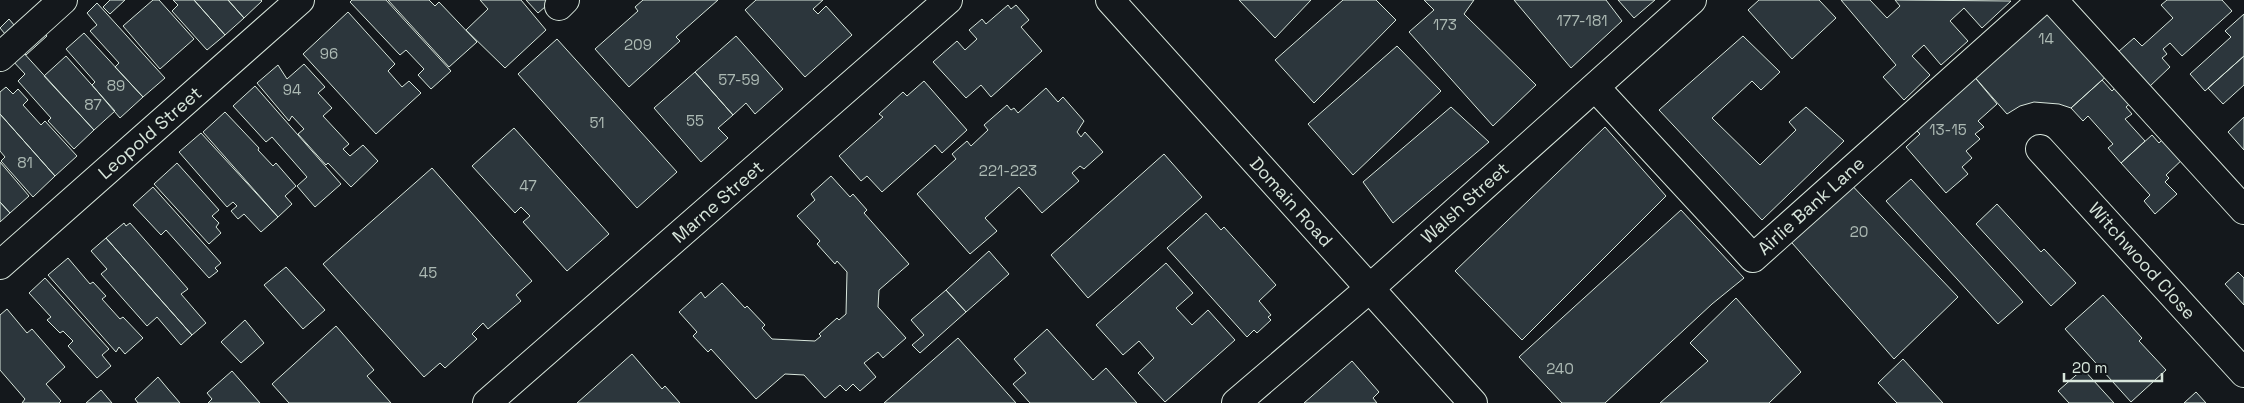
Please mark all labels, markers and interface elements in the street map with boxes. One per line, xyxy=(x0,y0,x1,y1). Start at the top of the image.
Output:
house number: 177-181 xyxy=(1556,11,1608,30)
house number: 173 xyxy=(1433,15,1457,34)
house number: 14 xyxy=(2038,29,2054,48)
house number: 209 xyxy=(624,35,652,54)
house number: 96 xyxy=(320,44,338,63)
house number: 57-59 xyxy=(718,70,760,89)
house number: 89 xyxy=(107,76,125,95)
house number: 94 xyxy=(283,80,301,99)
street label: Leopold Street xyxy=(93,81,206,184)
house number: 87 xyxy=(84,95,102,114)
house number: 55 xyxy=(686,111,704,130)
house number: 51 xyxy=(589,113,605,132)
house number: 13-15 xyxy=(1929,120,1967,139)
street label: Domain Road xyxy=(1245,152,1338,251)
street label: Airlie Bank Lane xyxy=(1752,152,1869,260)
house number: 81 xyxy=(17,153,33,172)
street label: Marne Street xyxy=(667,156,768,248)
street label: Walsh Street xyxy=(1416,157,1513,248)
house number: 221-223 xyxy=(979,161,1037,180)
house number: 47 xyxy=(519,176,537,195)
street label: Witchwood Close xyxy=(2084,197,2201,324)
house number: 20 xyxy=(1850,222,1868,241)
house number: 45 xyxy=(419,263,437,282)
scale bar xyxy=(2064,350,2162,382)
text: 20 m xyxy=(2072,358,2107,377)
house number: 240 xyxy=(1546,359,1574,378)

